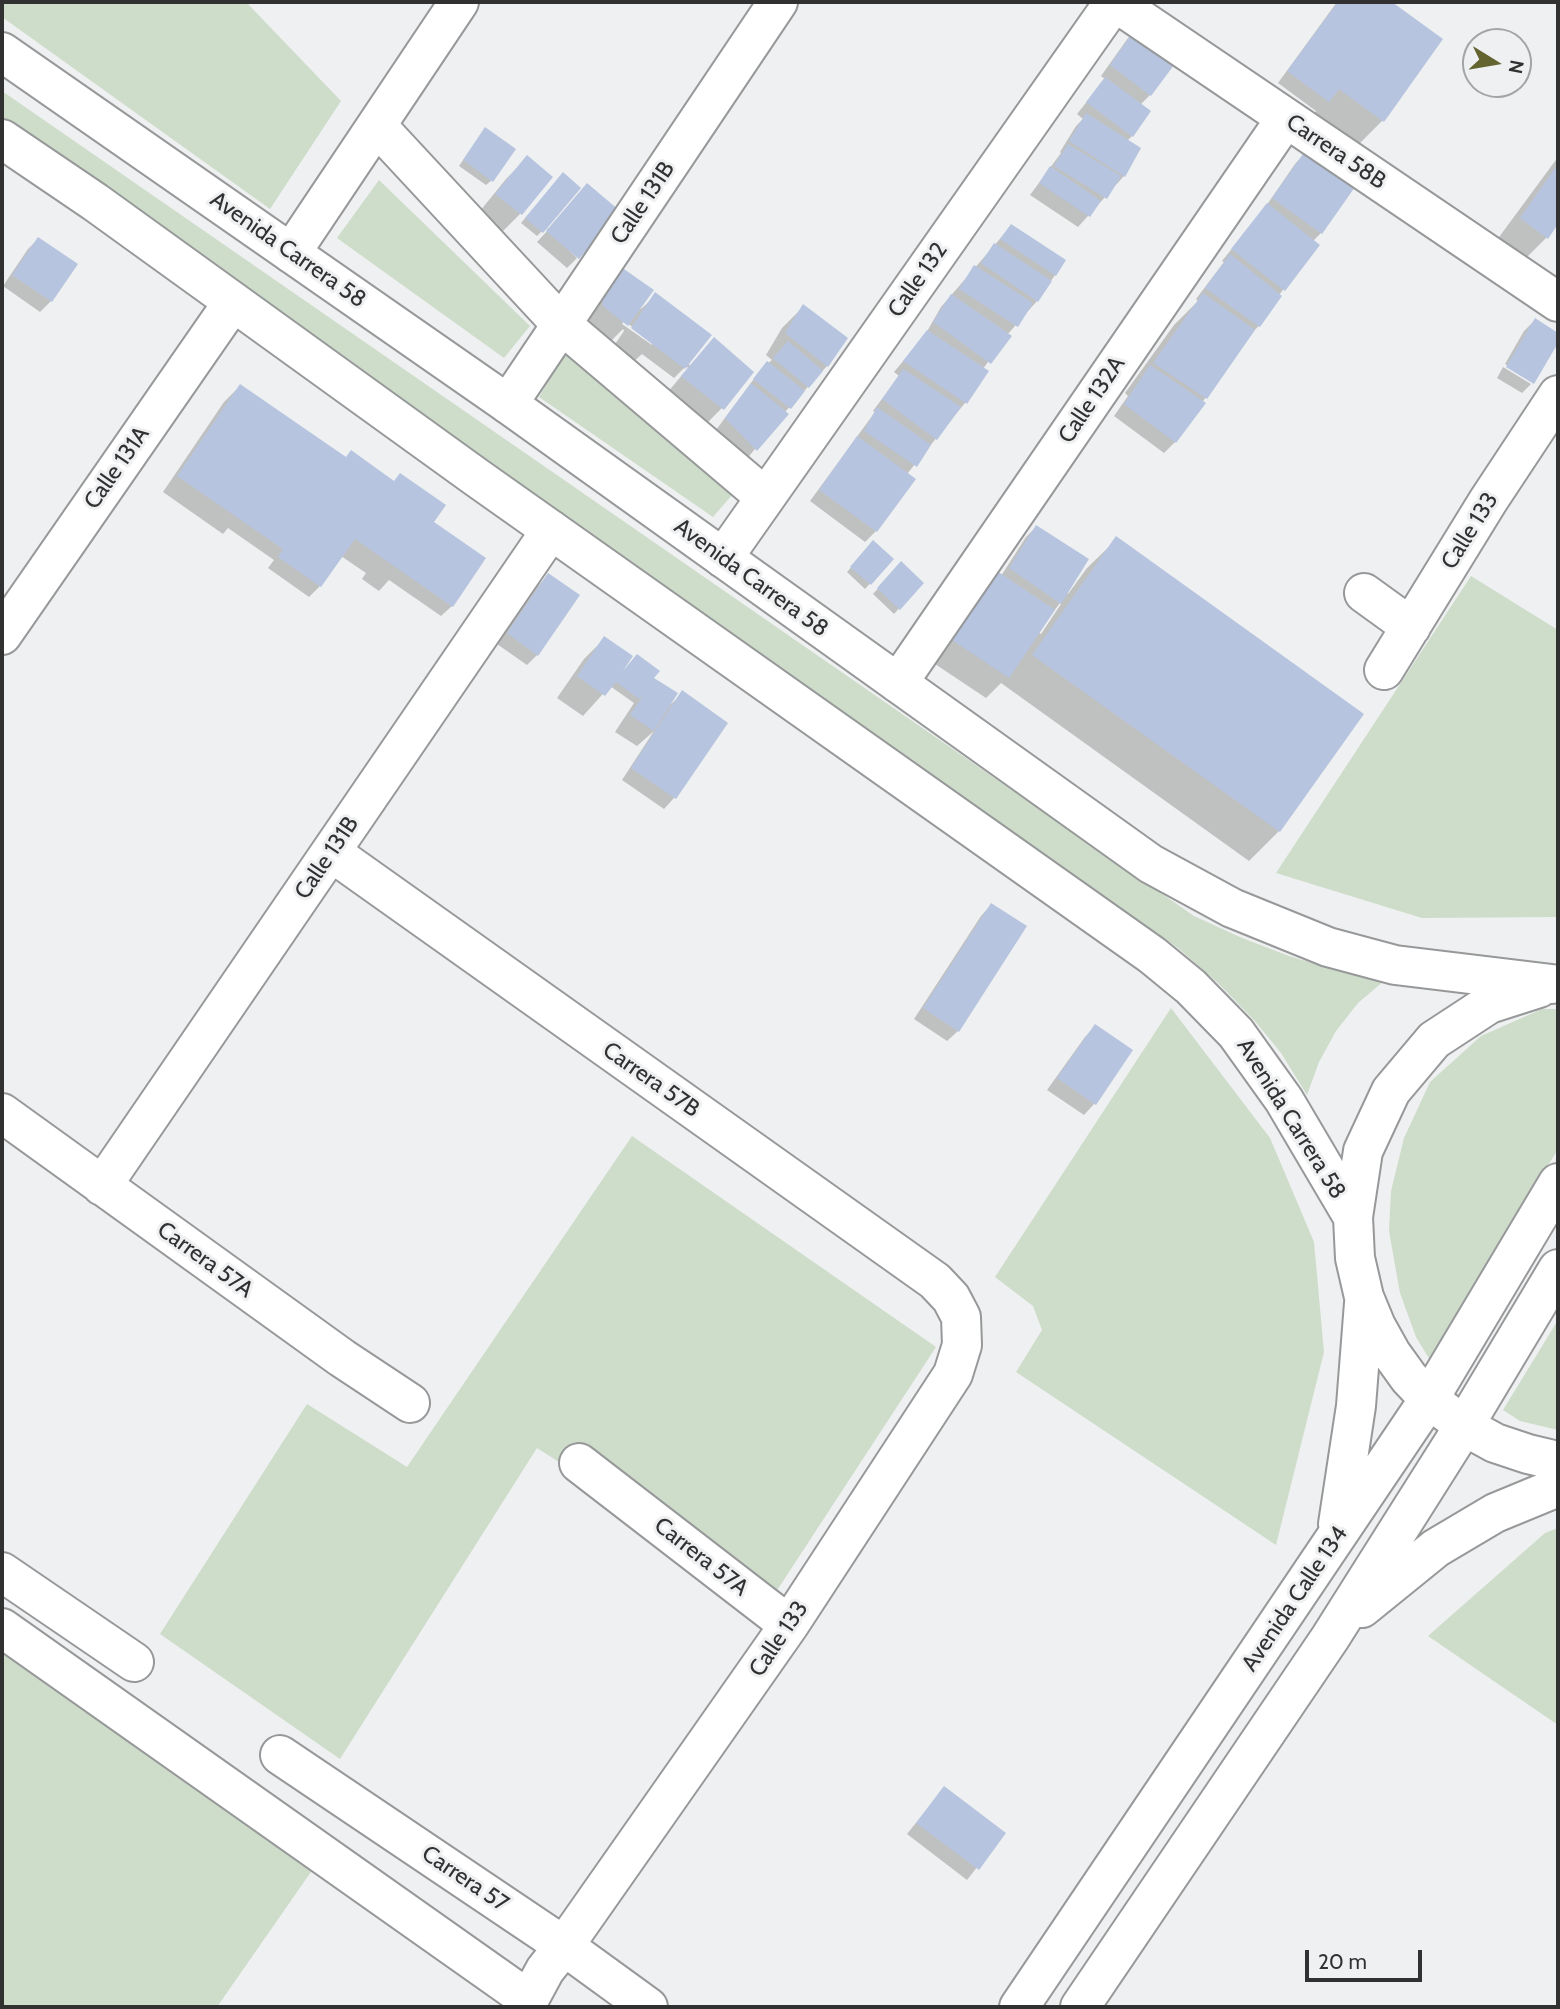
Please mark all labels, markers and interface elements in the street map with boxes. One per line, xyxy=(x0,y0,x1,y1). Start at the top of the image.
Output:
north arrow xyxy=(1462,28,1532,98)
text: N xyxy=(1504,58,1529,76)
street label: Carrera 58B xyxy=(1281,109,1391,195)
street label: Calle 131B xyxy=(605,156,681,250)
street label: Avenida Carrera 58 xyxy=(205,186,371,314)
street label: Calle 132 xyxy=(882,237,954,323)
street label: Calle 132A xyxy=(1053,351,1131,449)
street label: Calle 131A xyxy=(79,421,155,515)
street label: Calle 133 xyxy=(1436,488,1504,574)
street label: Avenida Carrera 58 xyxy=(669,513,833,643)
street label: Calle 131B xyxy=(289,811,365,905)
street label: Avenida Carrera 58 xyxy=(1231,1034,1351,1204)
street label: Carrera 57B xyxy=(597,1036,705,1124)
street label: Carrera 57A xyxy=(152,1216,258,1304)
street label: Carrera 57A xyxy=(649,1512,753,1602)
street label: Avenida Calle 134 xyxy=(1236,1521,1354,1677)
street label: Calle 133 xyxy=(744,1596,814,1682)
street label: Carrera 57 xyxy=(416,1840,514,1918)
scale bar xyxy=(1308,1936,1425,1980)
text: 20 m xyxy=(1318,1949,1367,1974)

